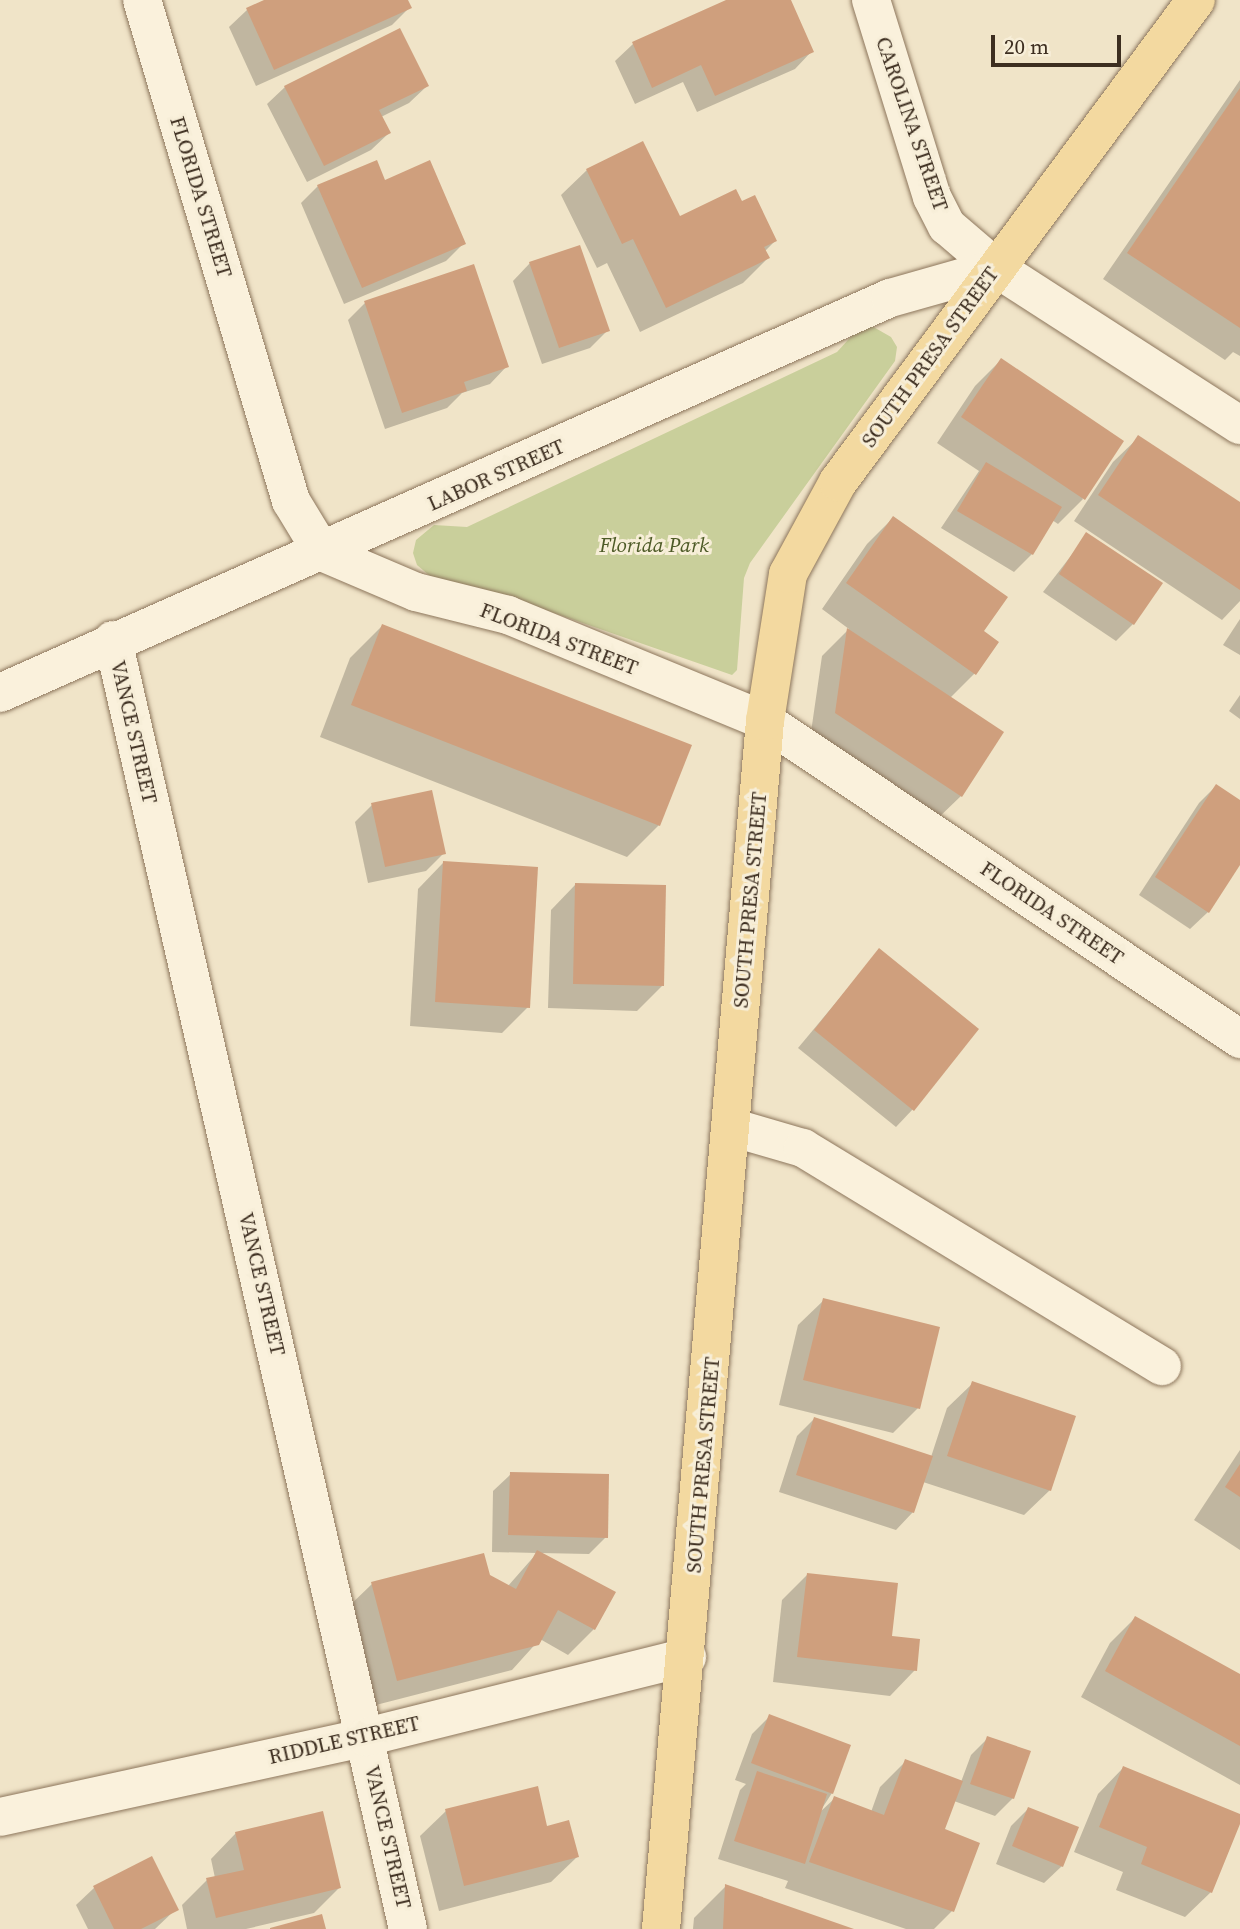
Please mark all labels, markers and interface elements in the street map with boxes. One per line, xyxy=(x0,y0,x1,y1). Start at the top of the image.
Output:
scale bar xyxy=(995,21,1124,65)
text: 20 m xyxy=(1004,32,1049,61)
street label: CAROLINA STREET xyxy=(870,33,954,215)
street label: FLORIDA STREET xyxy=(165,113,237,281)
street label: SOUTH PRESA STREET xyxy=(856,262,1004,452)
street label: LABOR STREET xyxy=(424,434,568,516)
park label: Florida Park xyxy=(599,532,709,558)
street label: FLORIDA STREET xyxy=(476,597,642,681)
street label: VANCE STREET xyxy=(105,658,163,806)
street label: SOUTH PRESA STREET xyxy=(728,791,772,1009)
street label: FLORIDA STREET xyxy=(976,856,1128,970)
street label: VANCE STREET xyxy=(233,1210,291,1358)
street label: SOUTH PRESA STREET xyxy=(681,1356,725,1574)
street label: RIDDLE STREET xyxy=(266,1710,422,1770)
street label: VANCE STREET xyxy=(359,1763,417,1911)

